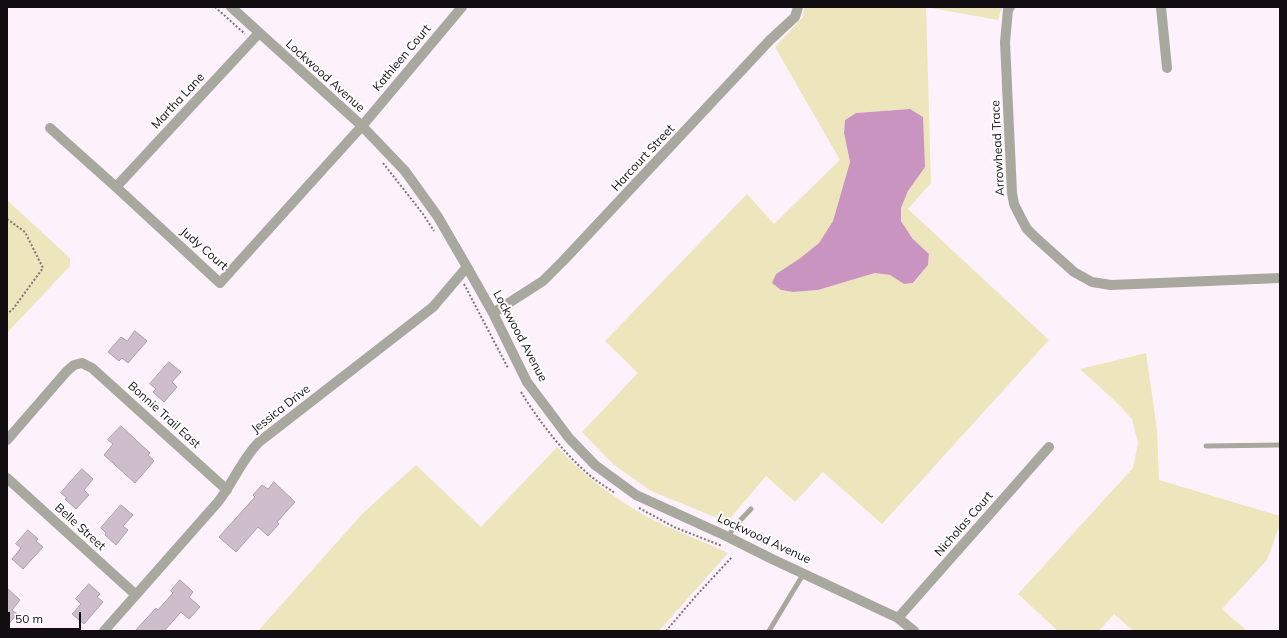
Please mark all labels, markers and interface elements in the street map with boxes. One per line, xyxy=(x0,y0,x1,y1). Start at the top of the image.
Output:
street label: Kathleen Court xyxy=(370,22,434,94)
street label: Lockwood Avenue xyxy=(282,37,368,115)
street label: Martha Lane xyxy=(149,70,207,132)
street label: Arrowhead Trace xyxy=(988,100,1008,196)
street label: Harcourt Street xyxy=(609,122,677,194)
street label: Judy Court xyxy=(177,225,231,273)
street label: Lockwood Avenue xyxy=(490,288,550,384)
street label: Bonnie Trail East xyxy=(125,379,203,451)
street label: Jessica Drive xyxy=(249,382,313,436)
street label: Nicholas Court xyxy=(932,489,996,559)
street label: Belle Street xyxy=(52,500,108,554)
street label: Lockwood Avenue xyxy=(715,511,813,567)
scale bar xyxy=(10,604,83,630)
text: 50 m xyxy=(15,611,43,626)

